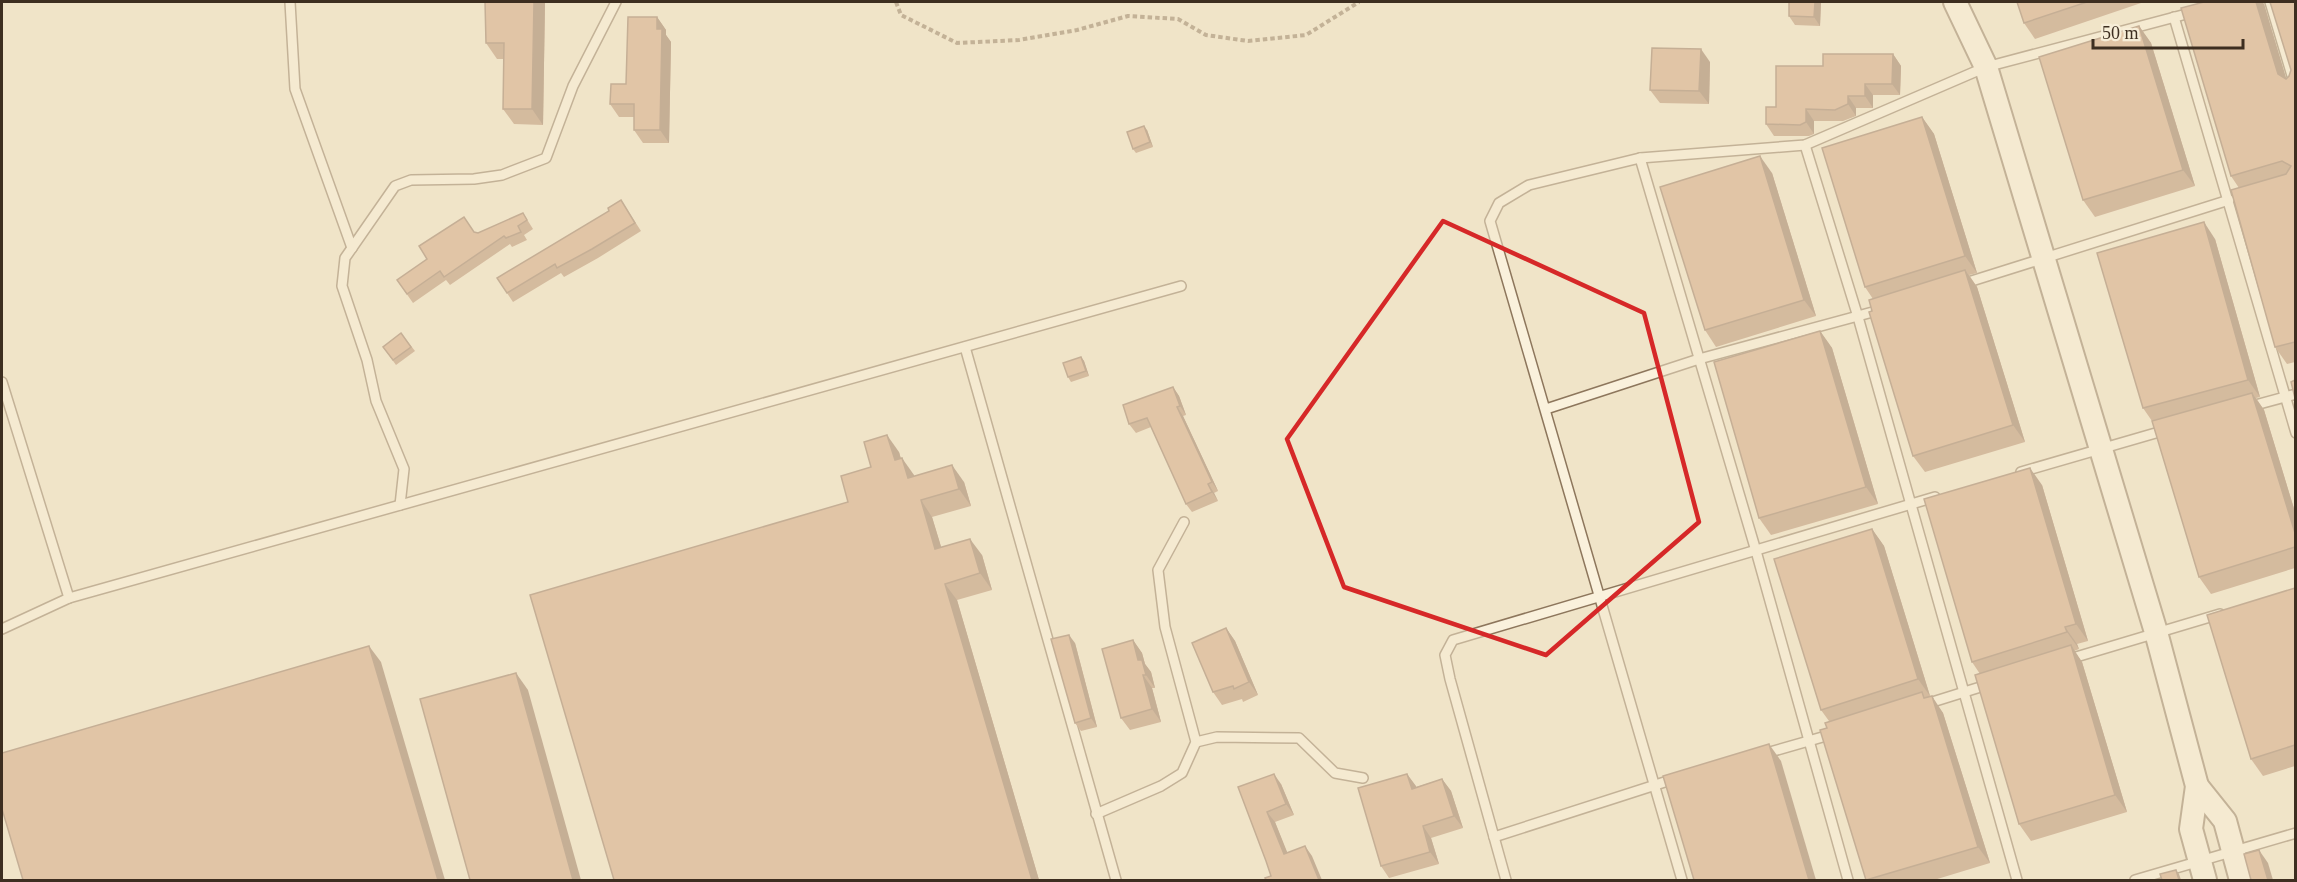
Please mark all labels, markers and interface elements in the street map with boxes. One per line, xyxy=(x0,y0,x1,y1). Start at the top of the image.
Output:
scale bar xyxy=(2093,12,2243,50)
text: 50 m xyxy=(2102,23,2139,43)

